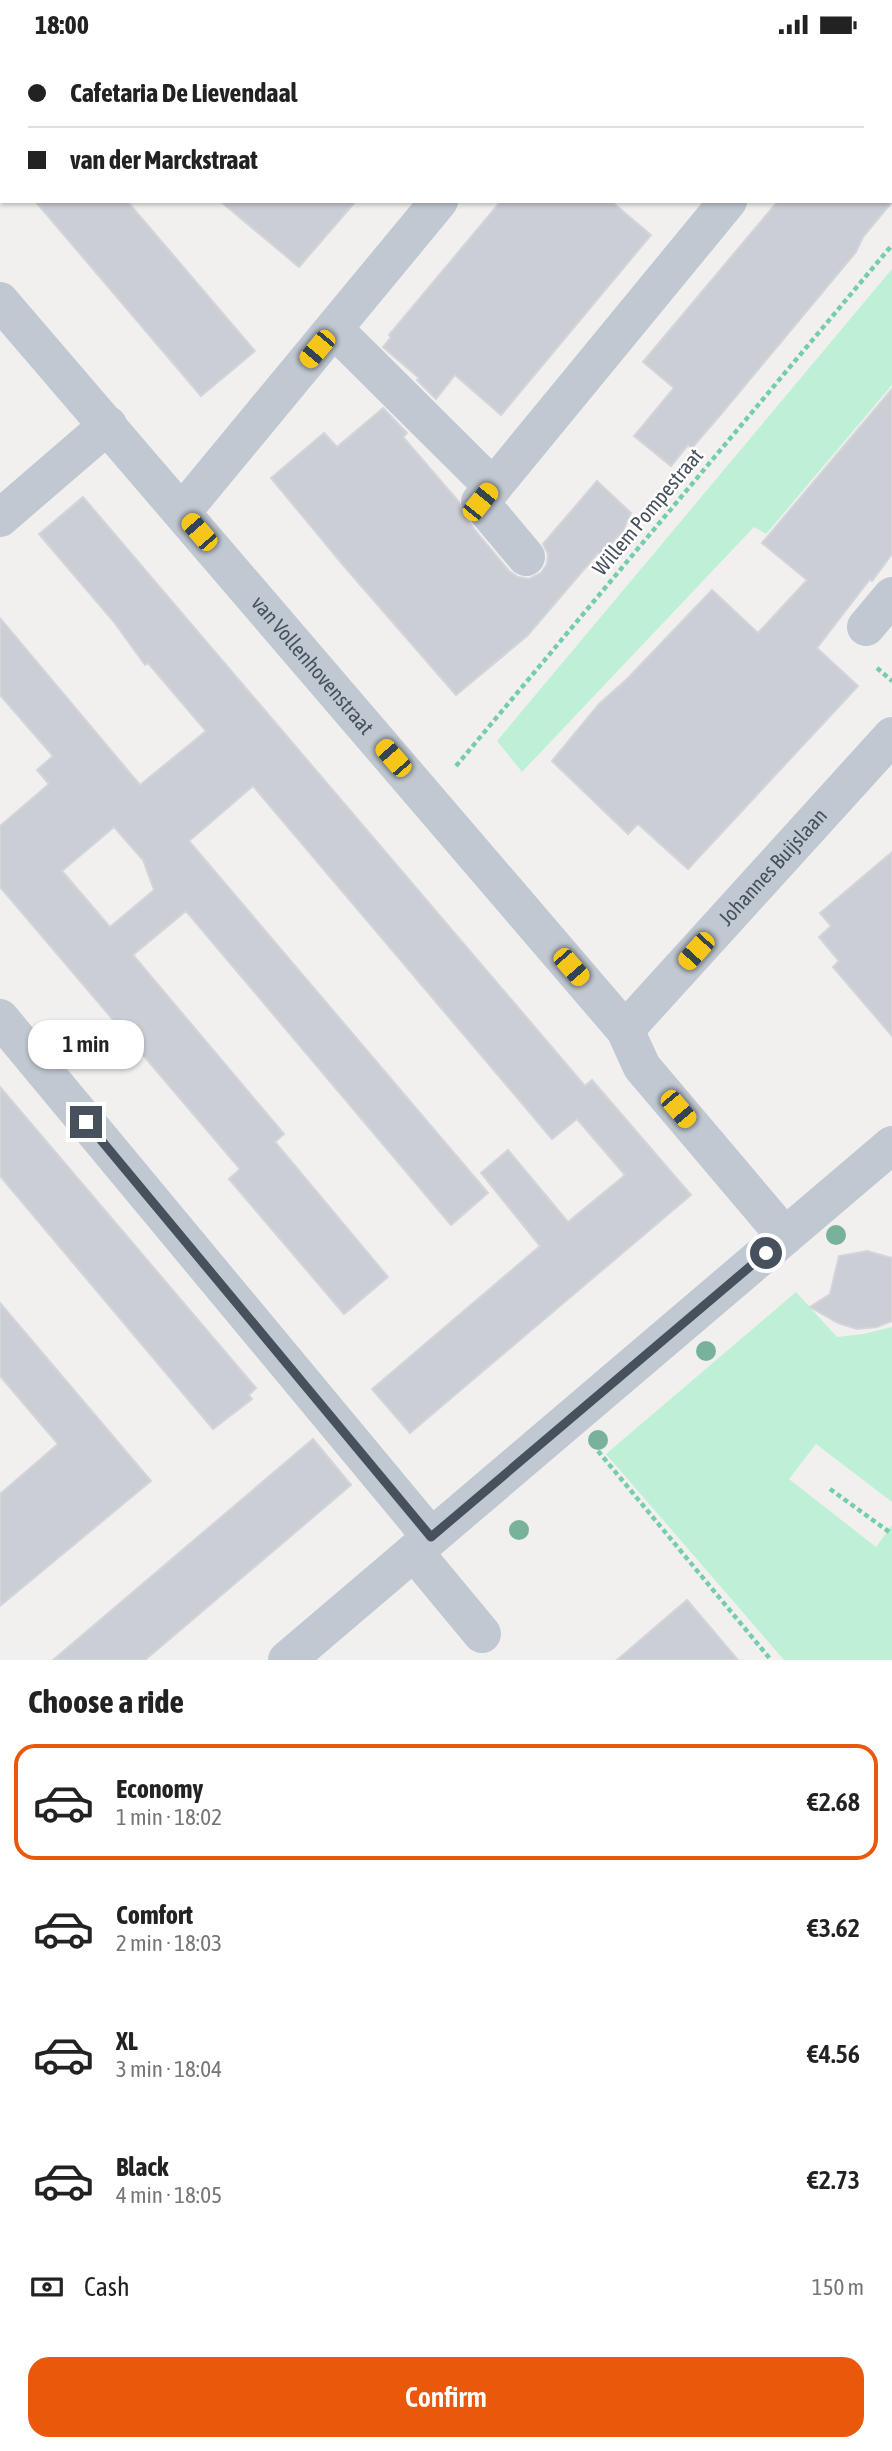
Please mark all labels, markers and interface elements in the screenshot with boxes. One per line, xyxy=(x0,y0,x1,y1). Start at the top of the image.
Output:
text: 18:00 xyxy=(35,10,89,40)
text: Cafetaria De Lievendaal xyxy=(70,78,297,108)
text: van der Marckstraat xyxy=(70,145,258,175)
car xyxy=(296,326,339,372)
street label: Willem Pompestraat xyxy=(587,443,707,580)
car xyxy=(459,479,502,525)
car xyxy=(178,509,221,555)
street label: van Vollenhovenstraat xyxy=(247,591,379,739)
car xyxy=(372,735,415,781)
street label: Johannes Buijslaan xyxy=(713,803,831,930)
car xyxy=(675,928,718,974)
car xyxy=(550,944,593,990)
callout: 1 min xyxy=(28,1021,144,1069)
text: 1 min xyxy=(63,1031,109,1057)
car xyxy=(657,1086,700,1132)
route end xyxy=(70,1106,102,1138)
route start xyxy=(750,1237,782,1269)
text: Choose a ride xyxy=(28,1683,184,1720)
icon: car xyxy=(32,1771,95,1834)
text: Economy xyxy=(116,1774,203,1804)
text: €2.68 xyxy=(807,1787,860,1817)
text: 1 min · 18:02 xyxy=(116,1804,222,1830)
icon: car xyxy=(32,1897,95,1960)
text: Comfort xyxy=(116,1900,193,1930)
text: €3.62 xyxy=(807,1913,860,1943)
text: 2 min · 18:03 xyxy=(116,1930,222,1956)
icon: car xyxy=(32,2023,95,2086)
text: XL xyxy=(116,2026,138,2056)
text: €4.56 xyxy=(807,2039,860,2069)
text: 3 min · 18:04 xyxy=(116,2056,222,2082)
icon: car xyxy=(32,2149,95,2212)
text: Black xyxy=(116,2152,168,2182)
text: €2.73 xyxy=(807,2165,860,2195)
text: 4 min · 18:05 xyxy=(116,2182,222,2208)
icon: cash xyxy=(28,2268,66,2306)
text: Cash xyxy=(84,2272,130,2302)
text: 150 m xyxy=(812,2274,864,2300)
button: Confirm xyxy=(28,2357,864,2437)

